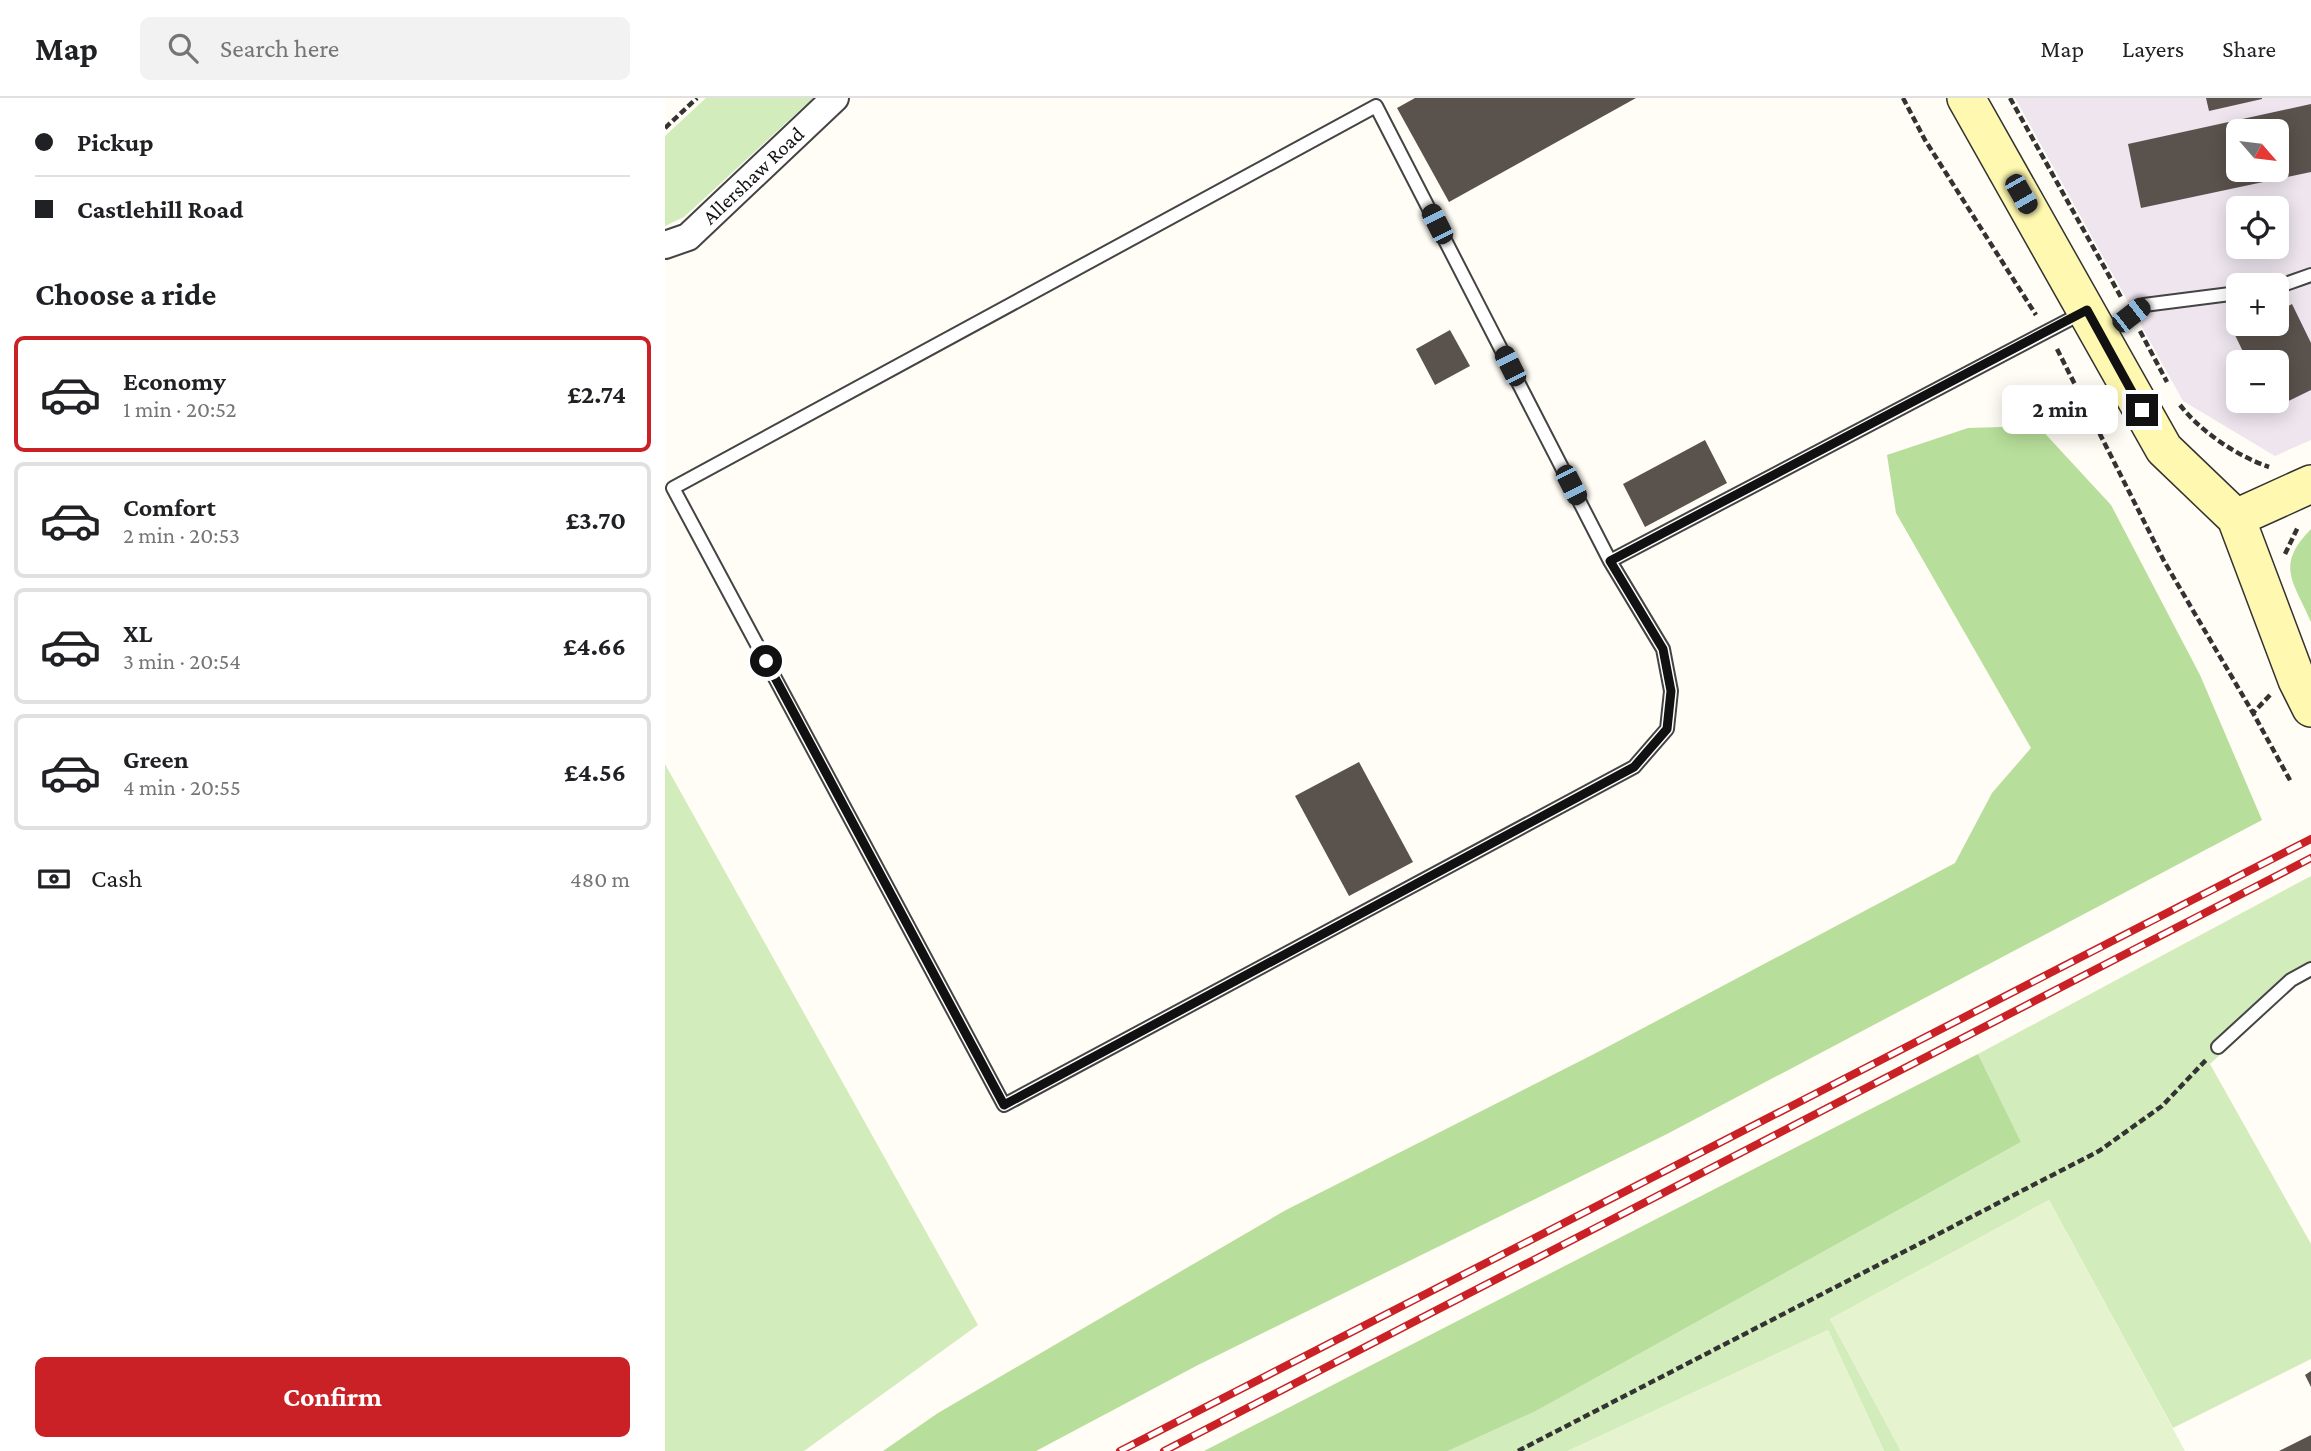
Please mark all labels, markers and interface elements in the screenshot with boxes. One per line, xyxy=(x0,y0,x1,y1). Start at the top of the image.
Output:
search box xyxy=(140,17,630,80)
icon: search xyxy=(164,29,202,67)
text: Map xyxy=(35,30,98,67)
text: Search here xyxy=(220,34,339,63)
text: Map xyxy=(2040,35,2084,62)
text: Layers xyxy=(2122,35,2184,62)
text: Share xyxy=(2222,35,2276,62)
north arrow xyxy=(2226,119,2289,182)
map controls xyxy=(2226,119,2289,413)
street label: Allershaw Road xyxy=(697,122,809,229)
text: Pickup xyxy=(77,128,154,157)
car xyxy=(2002,171,2041,217)
text: Castlehill Road xyxy=(77,195,243,224)
button: locate xyxy=(2226,196,2289,259)
car xyxy=(1419,201,1456,247)
button: + xyxy=(2226,273,2289,336)
text: Choose a ride xyxy=(35,276,216,312)
car xyxy=(2108,294,2155,336)
car xyxy=(1492,343,1529,389)
button: − xyxy=(2226,350,2289,413)
icon: car xyxy=(39,363,102,426)
text: Economy xyxy=(123,367,226,396)
text: £2.74 xyxy=(567,380,626,409)
callout: 2 min xyxy=(2002,386,2117,434)
route end xyxy=(2126,394,2158,426)
text: 1 min · 20:52 xyxy=(123,396,236,422)
text: 2 min xyxy=(2032,396,2088,422)
car xyxy=(1553,462,1590,508)
icon: car xyxy=(39,489,102,552)
text: Comfort xyxy=(123,493,216,522)
text: £3.70 xyxy=(565,506,626,535)
text: 2 min · 20:53 xyxy=(123,522,240,548)
icon: car xyxy=(39,615,102,678)
text: XL xyxy=(123,619,152,648)
text: £4.66 xyxy=(563,632,626,661)
route start xyxy=(750,645,782,677)
text: 3 min · 20:54 xyxy=(123,648,241,674)
icon: car xyxy=(39,741,102,804)
text: Green xyxy=(123,745,189,774)
text: £4.56 xyxy=(564,758,626,787)
text: 4 min · 20:55 xyxy=(123,774,241,800)
icon: cash xyxy=(35,860,73,898)
text: Cash xyxy=(91,864,142,893)
text: 480 m xyxy=(570,866,630,892)
button: Confirm xyxy=(35,1357,630,1437)

